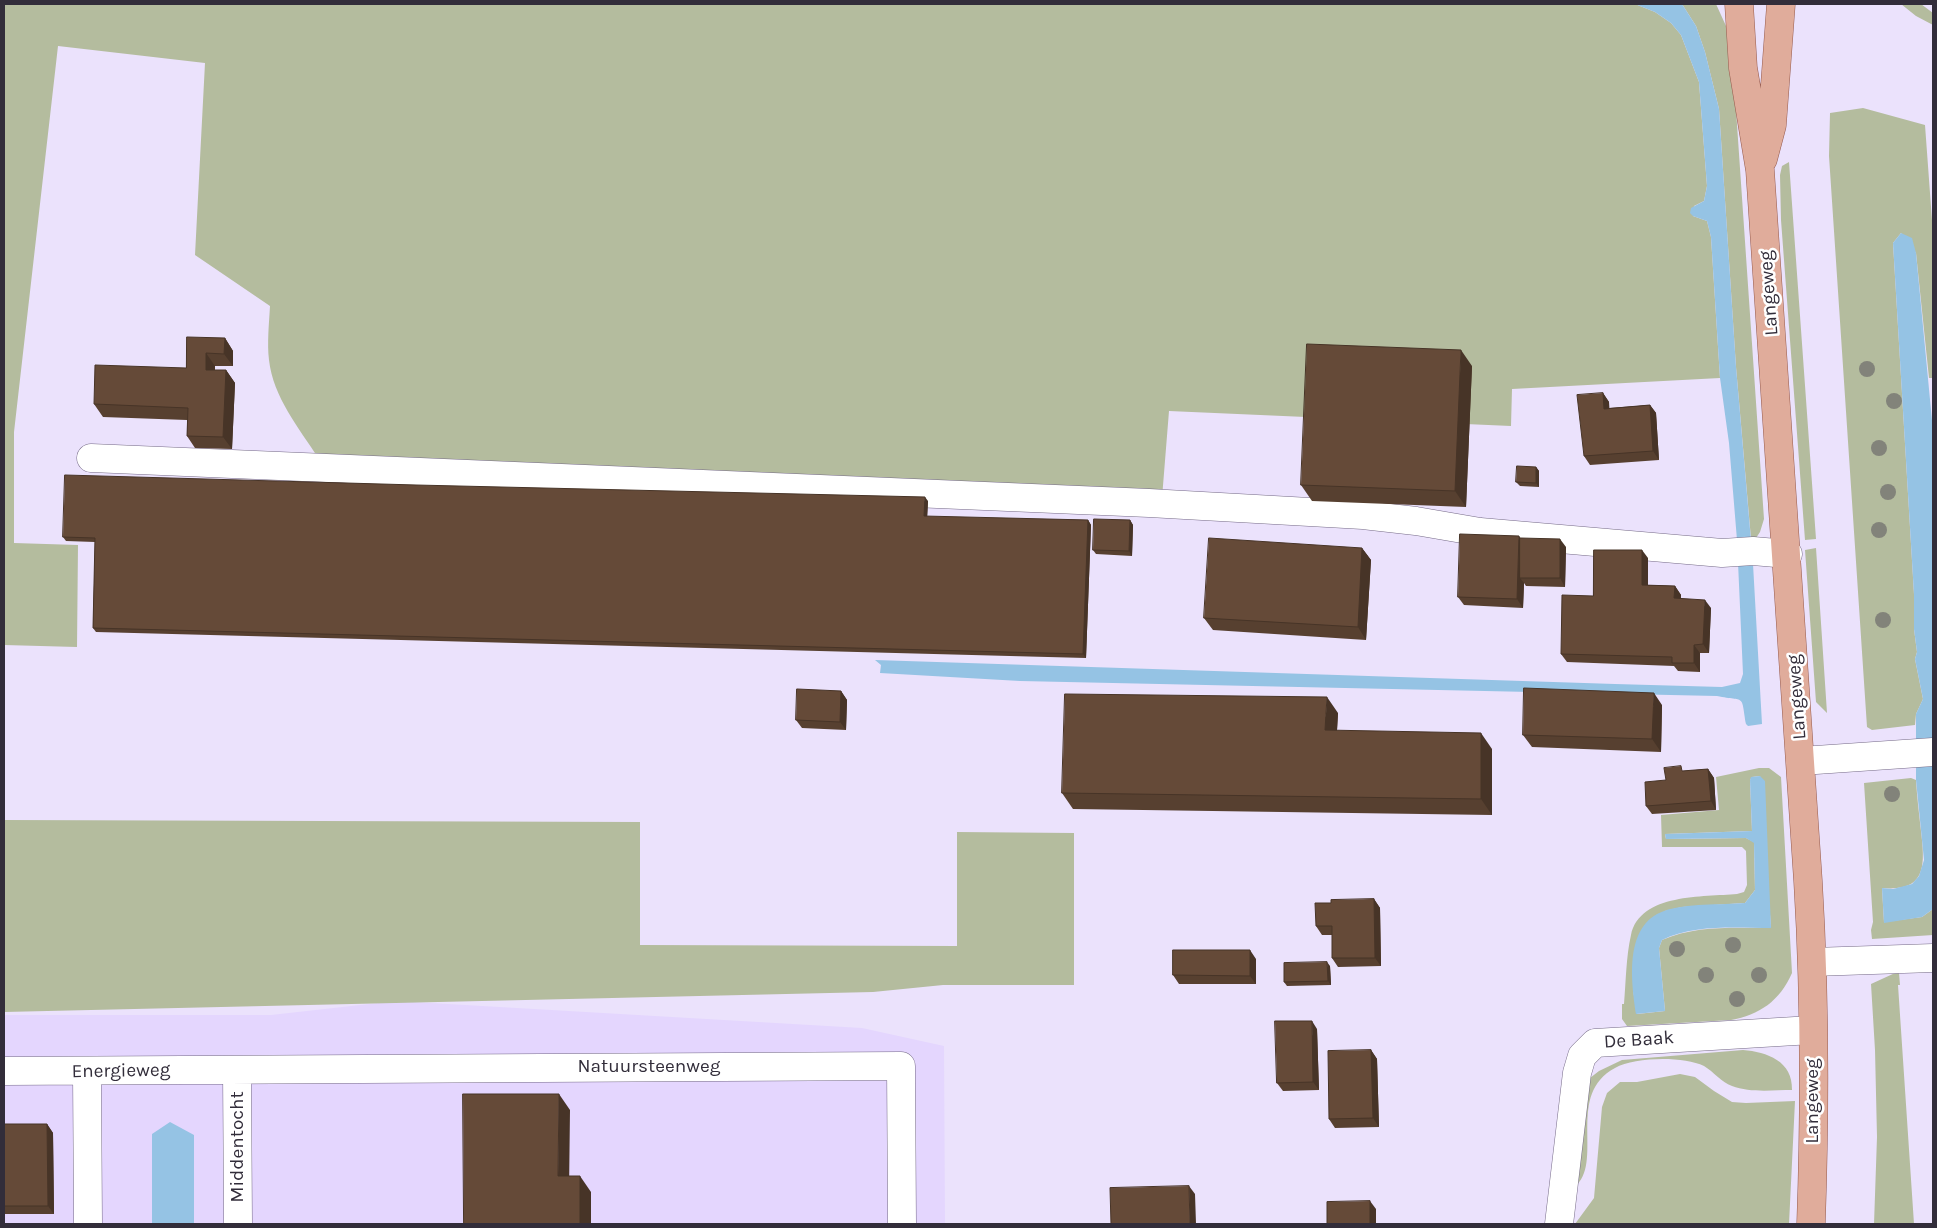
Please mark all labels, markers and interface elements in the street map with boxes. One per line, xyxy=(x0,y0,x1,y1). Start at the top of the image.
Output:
street label: Langeweg xyxy=(1755,250,1783,336)
street label: Langeweg xyxy=(1783,654,1811,740)
street label: De Baak xyxy=(1603,1026,1675,1054)
street label: Natuursteenweg xyxy=(578,1056,720,1078)
street label: Langeweg xyxy=(1802,1058,1824,1144)
street label: Energieweg xyxy=(71,1059,171,1083)
street label: Middentocht xyxy=(227,1091,249,1203)

